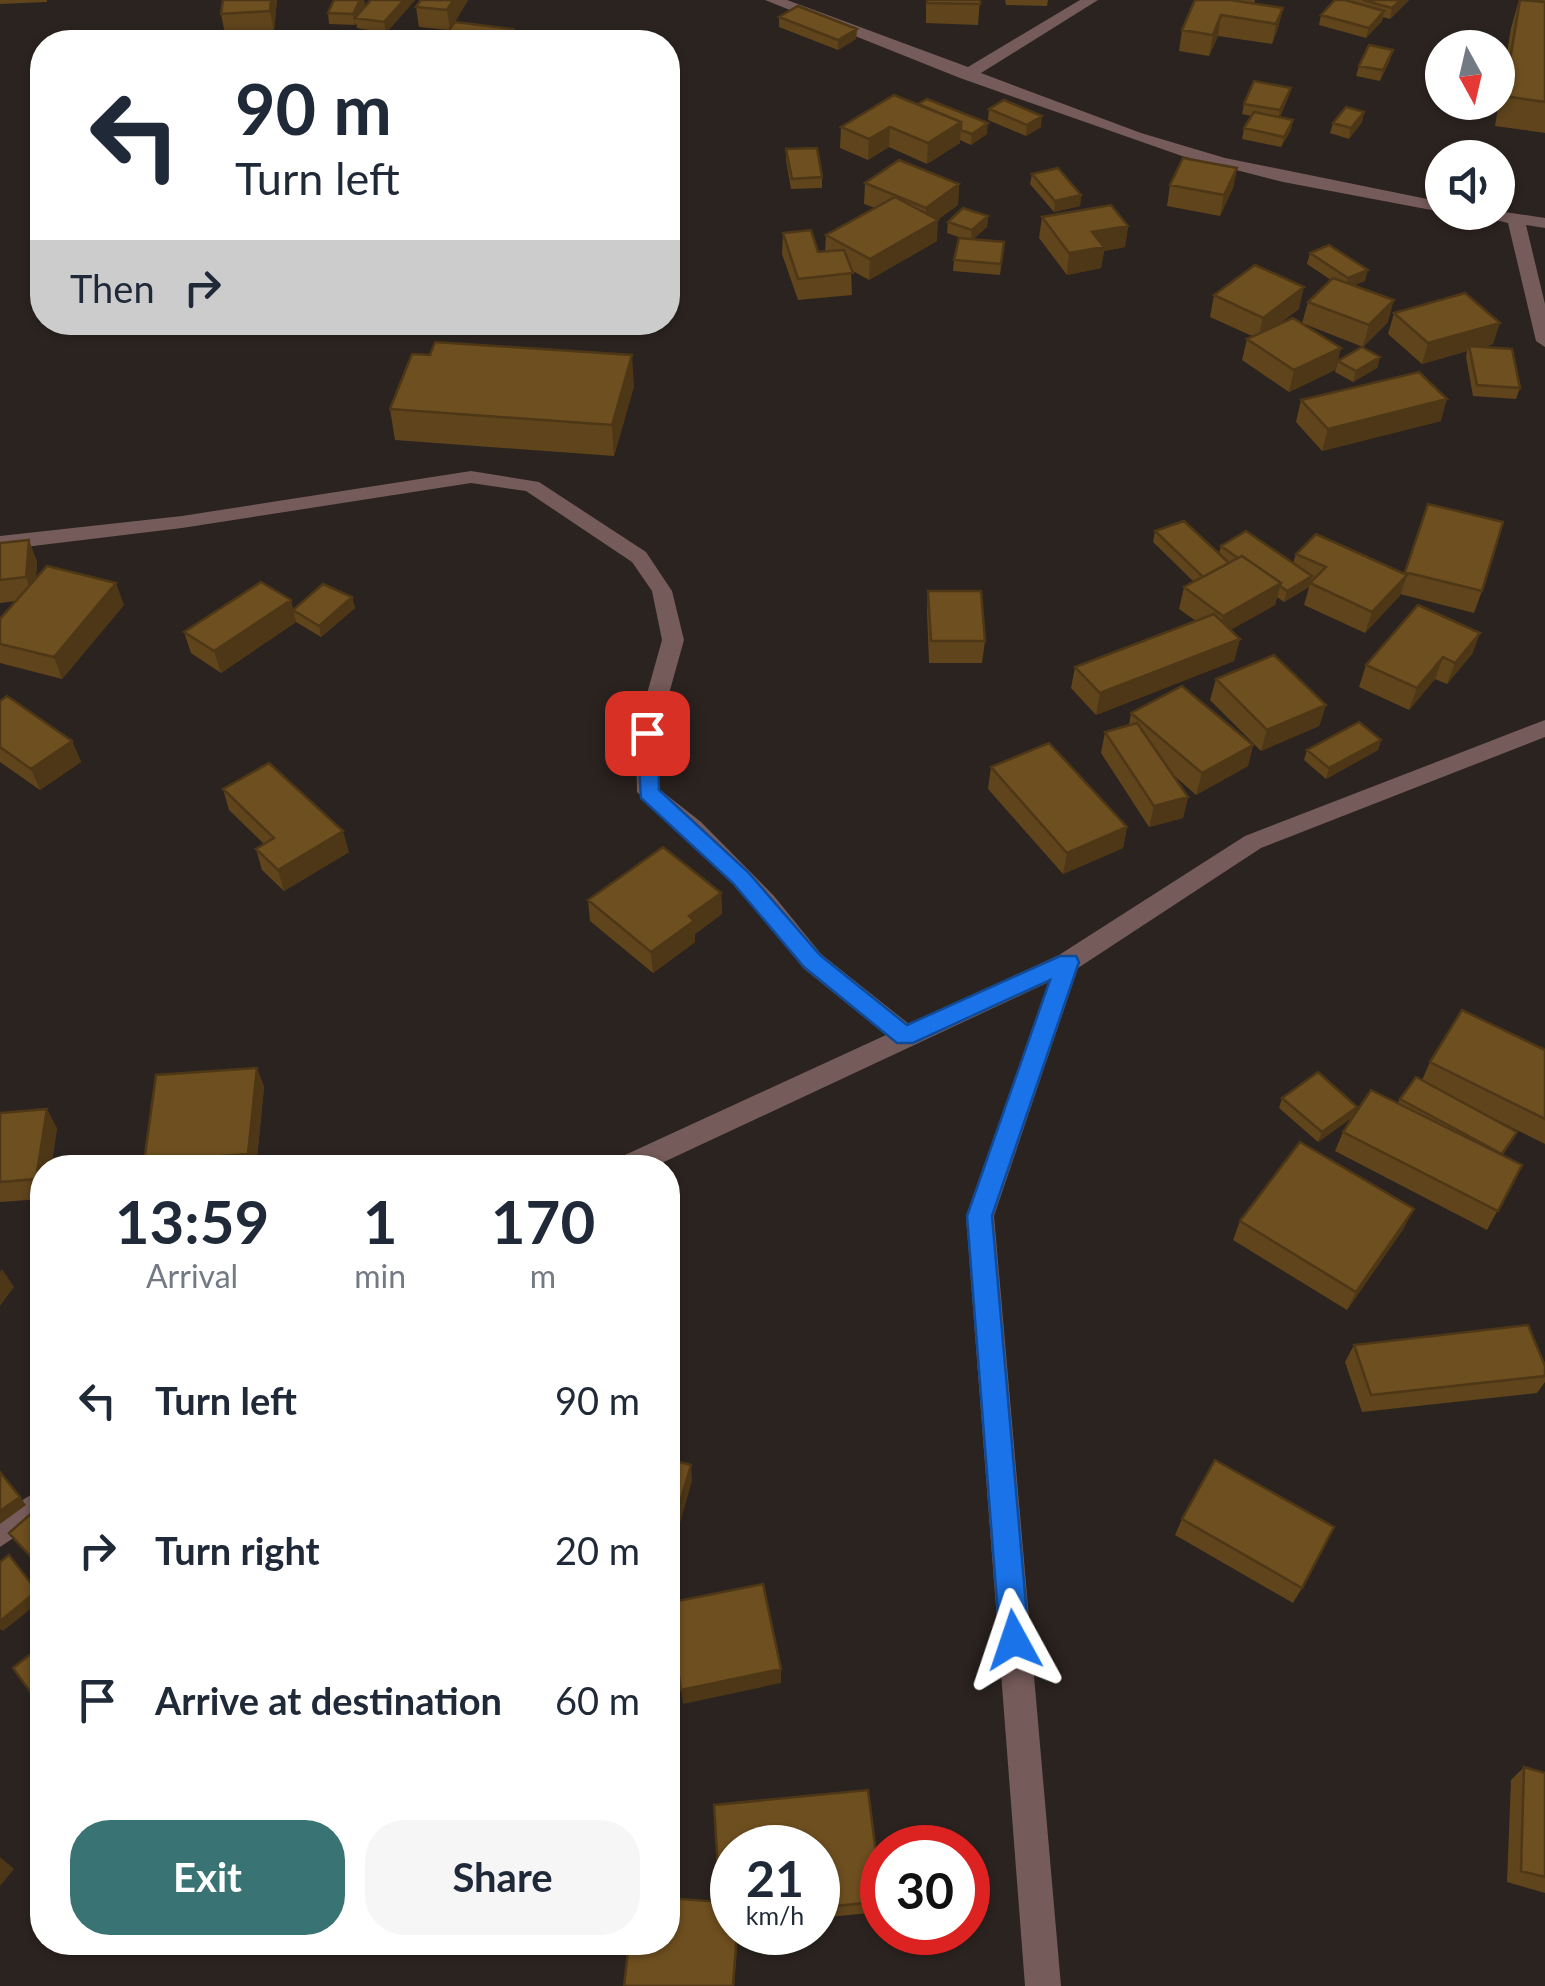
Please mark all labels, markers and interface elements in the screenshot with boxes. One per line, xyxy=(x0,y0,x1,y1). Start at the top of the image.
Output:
north arrow xyxy=(1425,30,1515,120)
map controls xyxy=(1425,30,1515,230)
text: 90 m xyxy=(235,66,392,150)
icon: left xyxy=(70,70,200,200)
button: sound xyxy=(1425,140,1515,230)
text: Turn left xyxy=(235,151,400,205)
icon: right xyxy=(175,260,230,315)
text: Then xyxy=(70,265,155,311)
pin xyxy=(605,691,690,776)
icon: arrive xyxy=(620,706,675,761)
text: 13:59 xyxy=(115,1185,269,1257)
text: 1 xyxy=(363,1185,398,1257)
text: 170 xyxy=(491,1185,595,1257)
text: Arrival xyxy=(146,1256,238,1295)
text: min xyxy=(354,1256,406,1295)
text: m xyxy=(530,1256,556,1295)
icon: left xyxy=(70,1373,125,1428)
text: Turn left xyxy=(155,1377,297,1423)
text: 90 m xyxy=(555,1377,640,1423)
icon: right xyxy=(70,1523,125,1578)
text: Turn right xyxy=(155,1527,320,1573)
text: 20 m xyxy=(555,1527,640,1573)
position arrow xyxy=(962,1588,1066,1692)
icon: arrive xyxy=(70,1673,125,1728)
text: Arrive at destination xyxy=(155,1677,502,1723)
text: 60 m xyxy=(555,1677,640,1723)
button: Exit xyxy=(70,1820,345,1935)
button: Share xyxy=(365,1820,640,1935)
speed limit sign: 30 xyxy=(860,1825,990,1955)
text: 21 xyxy=(746,1848,804,1908)
text: km/h xyxy=(746,1900,804,1930)

